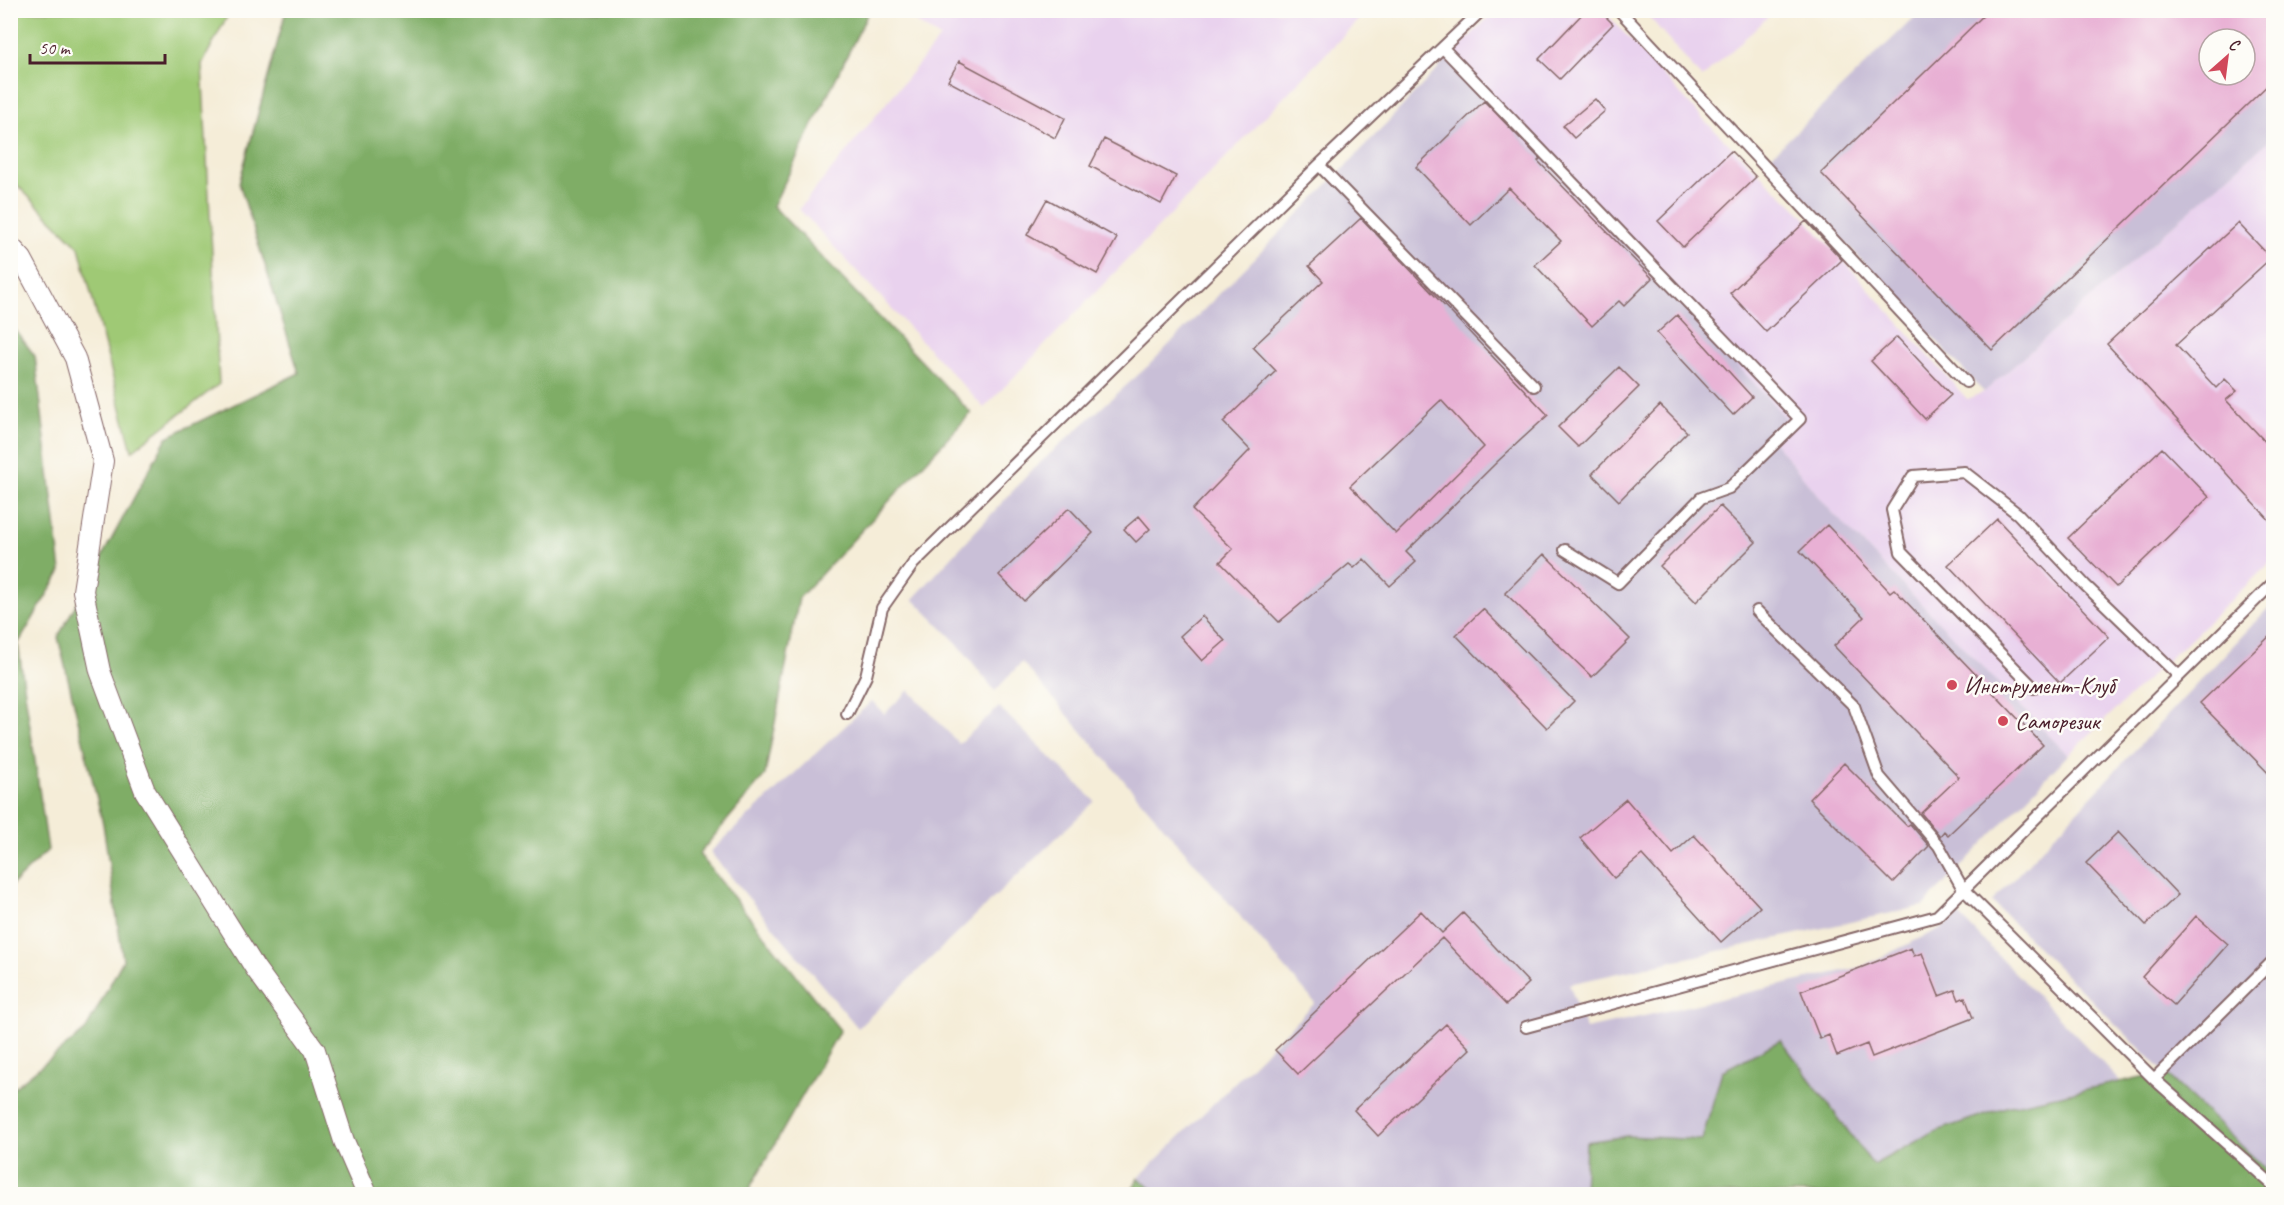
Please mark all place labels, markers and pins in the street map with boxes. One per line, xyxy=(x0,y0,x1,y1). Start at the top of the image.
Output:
place label: Инструмент-Клуб xyxy=(1964,670,2119,700)
marker: Инструмент-Клуб xyxy=(1945,678,1959,692)
place label: Саморезик xyxy=(2015,706,2102,736)
marker: Саморезик xyxy=(1996,714,2010,728)

